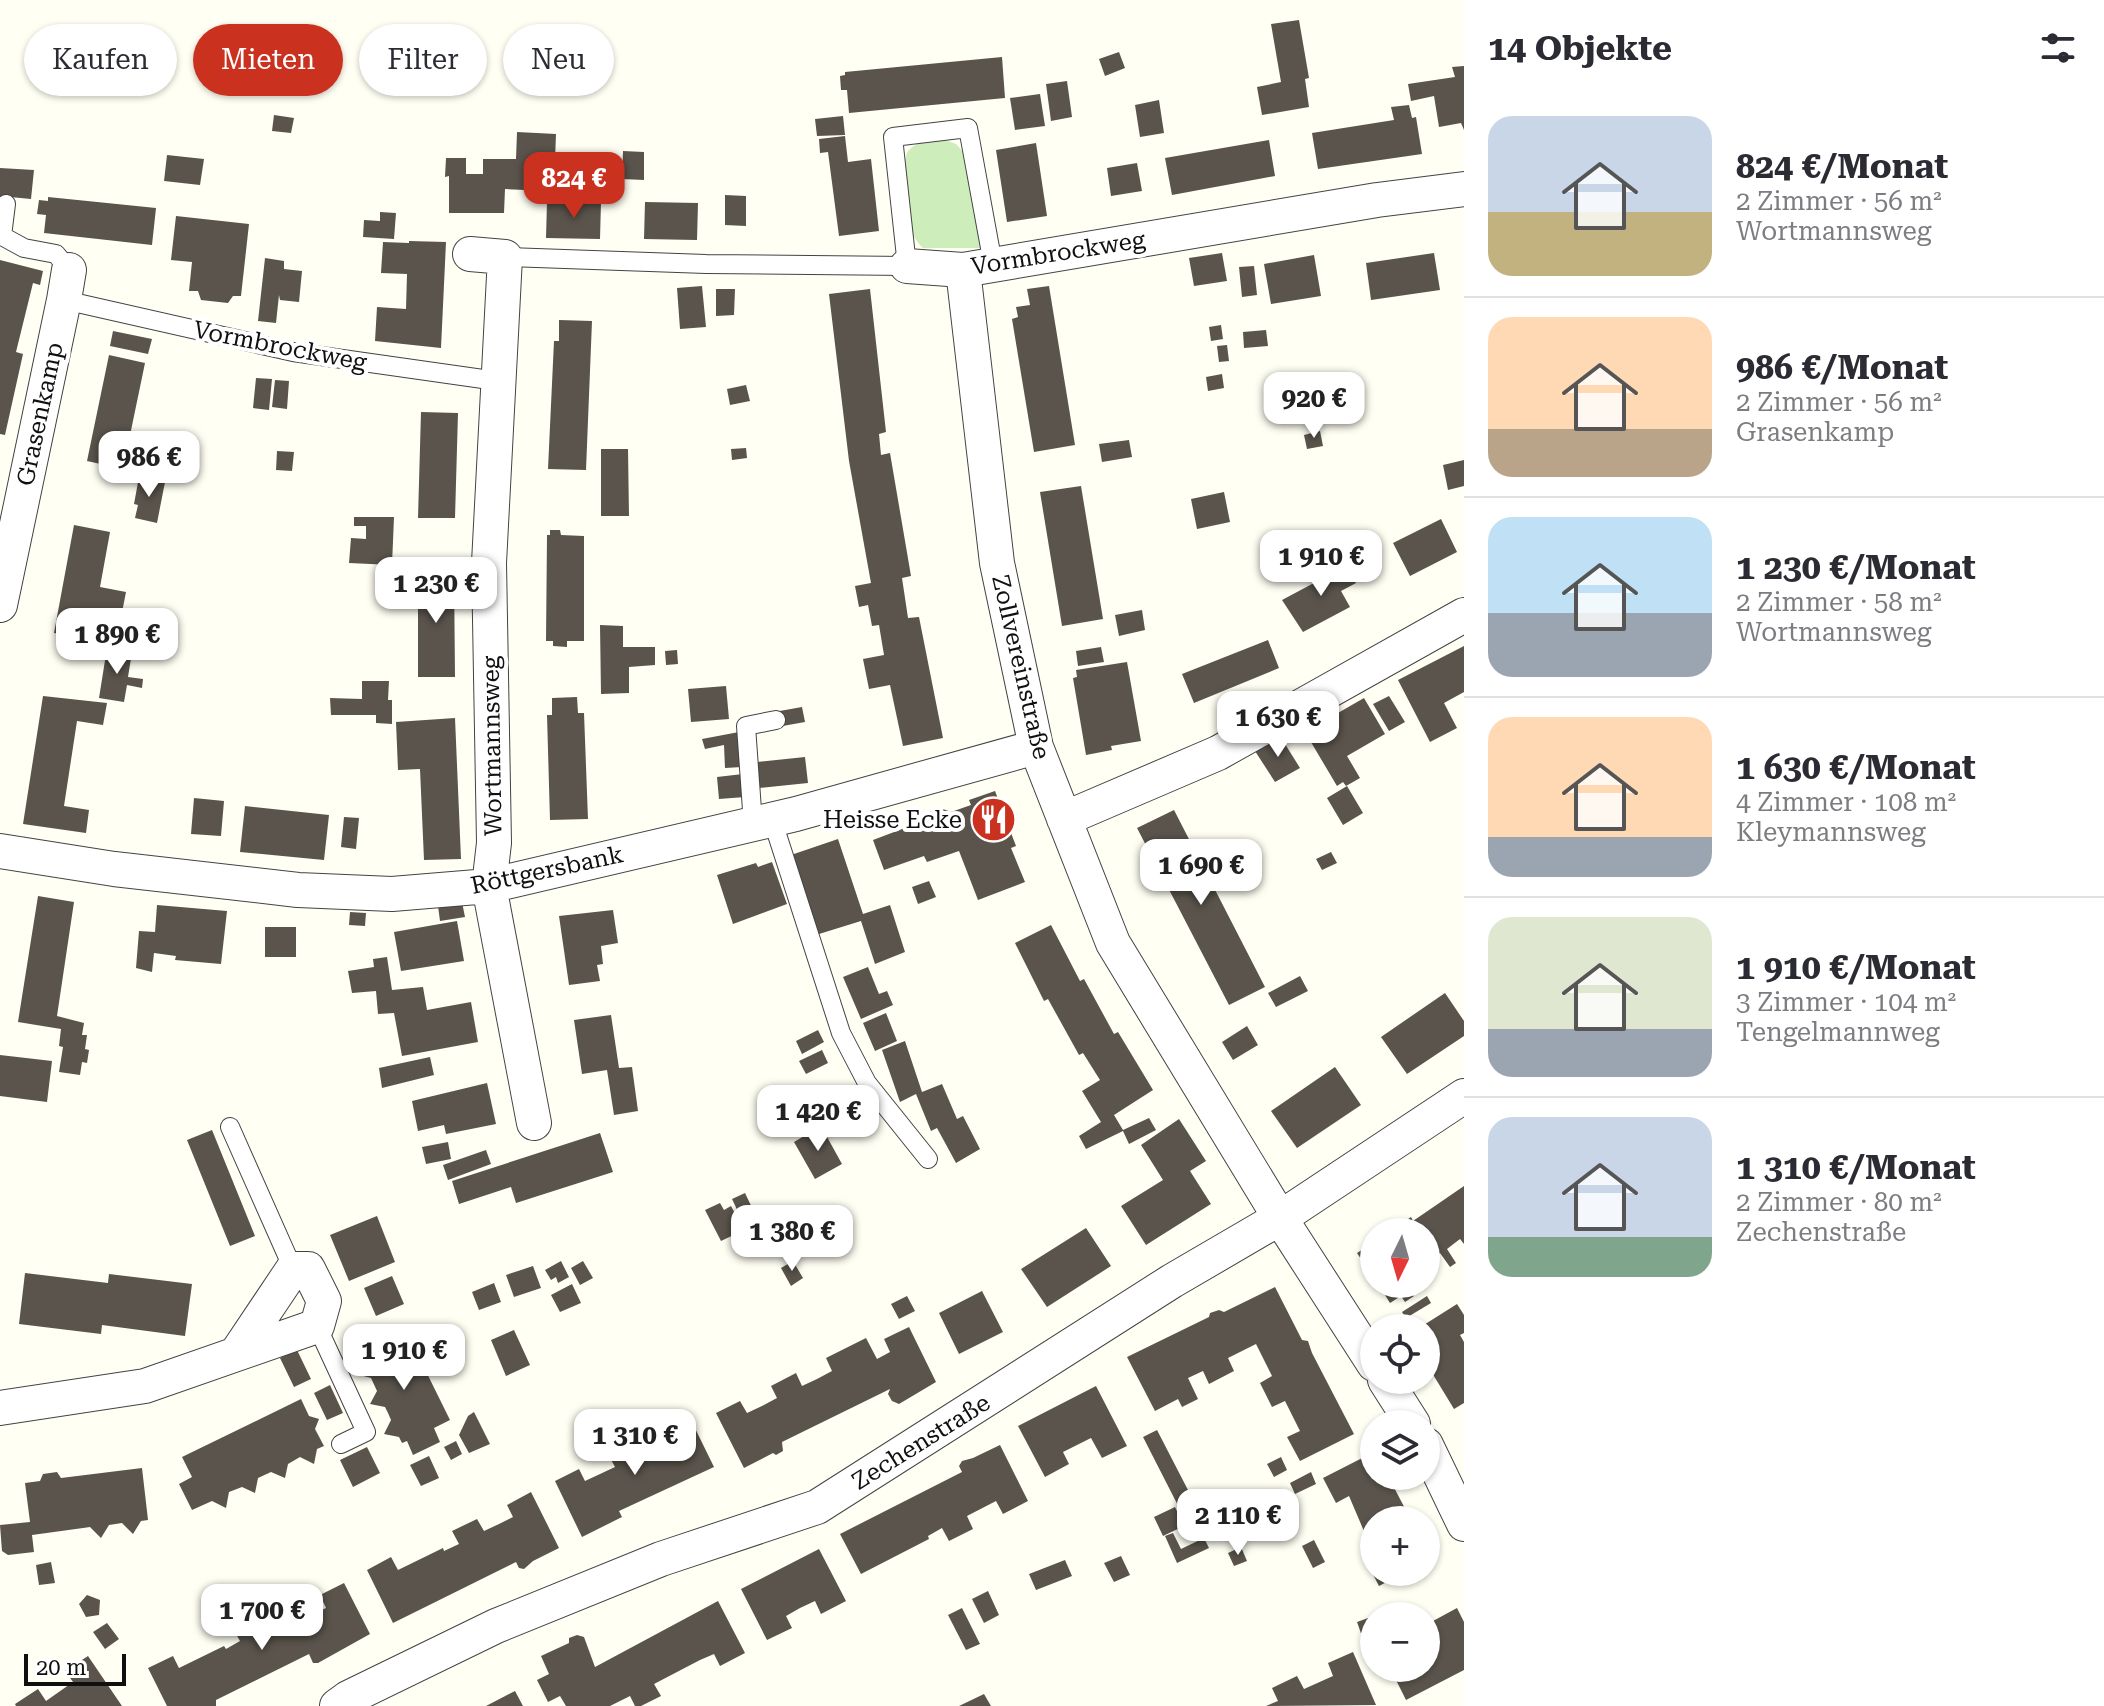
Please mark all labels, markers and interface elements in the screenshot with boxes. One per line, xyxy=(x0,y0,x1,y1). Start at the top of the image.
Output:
chip: Kaufen xyxy=(24,24,177,96)
chip: Mieten xyxy=(193,24,343,96)
chip: Filter xyxy=(359,24,487,96)
chip: Neu xyxy=(503,24,614,96)
icon: filters xyxy=(2036,26,2080,70)
text: 14 Objekte xyxy=(1488,28,1672,68)
text: 824 €/Monat xyxy=(1736,146,1948,186)
icon: home xyxy=(1552,148,1648,244)
pin: 824 € xyxy=(518,152,630,220)
text: 824 € xyxy=(542,163,606,193)
text: 2 Zimmer · 56 m² xyxy=(1736,186,1942,216)
text: Wortmannsweg xyxy=(1736,216,1932,246)
street label: Vormbrockweg xyxy=(969,225,1147,281)
street label: Vormbrockweg xyxy=(191,315,369,377)
street label: Grasenkamp xyxy=(11,340,69,488)
text: 986 €/Monat xyxy=(1736,347,1948,387)
icon: home xyxy=(1552,349,1648,445)
pin: 920 € xyxy=(1258,372,1370,440)
text: 920 € xyxy=(1282,383,1346,413)
text: 2 Zimmer · 56 m² xyxy=(1736,387,1942,417)
text: Grasenkamp xyxy=(1736,417,1894,447)
pin: 986 € xyxy=(93,431,205,499)
text: 986 € xyxy=(117,442,181,472)
pin: 1 910 € xyxy=(1247,530,1395,598)
text: 1 910 € xyxy=(1278,541,1364,571)
text: 1 230 €/Monat xyxy=(1736,547,1976,587)
icon: home xyxy=(1552,549,1648,645)
pin: 1 230 € xyxy=(362,557,510,625)
text: 1 230 € xyxy=(393,568,479,598)
street label: Zollvereinstraße xyxy=(986,572,1056,762)
text: 2 Zimmer · 58 m² xyxy=(1736,587,1942,617)
pin: 1 890 € xyxy=(43,608,191,676)
text: Wortmannsweg xyxy=(1736,617,1932,647)
text: 1 890 € xyxy=(74,619,160,649)
street label: Wortmannsweg xyxy=(476,655,508,836)
pin: 1 630 € xyxy=(1204,691,1352,759)
text: 1 630 € xyxy=(1235,702,1321,732)
text: 1 630 €/Monat xyxy=(1736,747,1976,787)
icon: home xyxy=(1552,749,1648,845)
text: 4 Zimmer · 108 m² xyxy=(1736,787,1956,817)
restaurant icon: Heisse Ecke xyxy=(969,796,1017,844)
place label: Heisse Ecke xyxy=(823,806,962,834)
text: Kleymannsweg xyxy=(1736,817,1926,847)
pin: 1 690 € xyxy=(1127,839,1275,907)
street label: Röttgersbank xyxy=(468,840,626,900)
text: 1 690 € xyxy=(1158,850,1244,880)
text: 1 910 €/Monat xyxy=(1736,947,1976,987)
icon: home xyxy=(1552,949,1648,1045)
text: 3 Zimmer · 104 m² xyxy=(1736,987,1956,1017)
text: Tengelmannweg xyxy=(1736,1017,1940,1047)
pin: 1 420 € xyxy=(744,1085,892,1153)
text: 1 420 € xyxy=(775,1096,861,1126)
text: 1 310 €/Monat xyxy=(1736,1147,1976,1187)
icon: home xyxy=(1552,1149,1648,1245)
text: 2 Zimmer · 80 m² xyxy=(1736,1187,1942,1217)
pin: 1 380 € xyxy=(718,1205,866,1273)
text: 1 380 € xyxy=(749,1216,835,1246)
text: Zechenstraße xyxy=(1736,1217,1906,1247)
north arrow xyxy=(1360,1218,1440,1298)
map controls xyxy=(1360,1218,1440,1682)
button: locate xyxy=(1360,1314,1440,1394)
pin: 1 910 € xyxy=(330,1324,478,1392)
text: 1 910 € xyxy=(361,1335,447,1365)
street label: Zechenstraße xyxy=(847,1388,995,1496)
pin: 1 310 € xyxy=(561,1409,709,1477)
button: layers xyxy=(1360,1410,1440,1490)
text: 1 310 € xyxy=(592,1420,678,1450)
pin: 2 110 € xyxy=(1164,1489,1312,1557)
text: 2 110 € xyxy=(1195,1500,1281,1530)
button: + xyxy=(1360,1506,1440,1586)
pin: 1 700 € xyxy=(188,1584,336,1652)
text: 1 700 € xyxy=(219,1595,305,1625)
button: − xyxy=(1360,1602,1440,1682)
scale bar xyxy=(24,1650,126,1686)
text: 20 m xyxy=(36,1655,86,1680)

